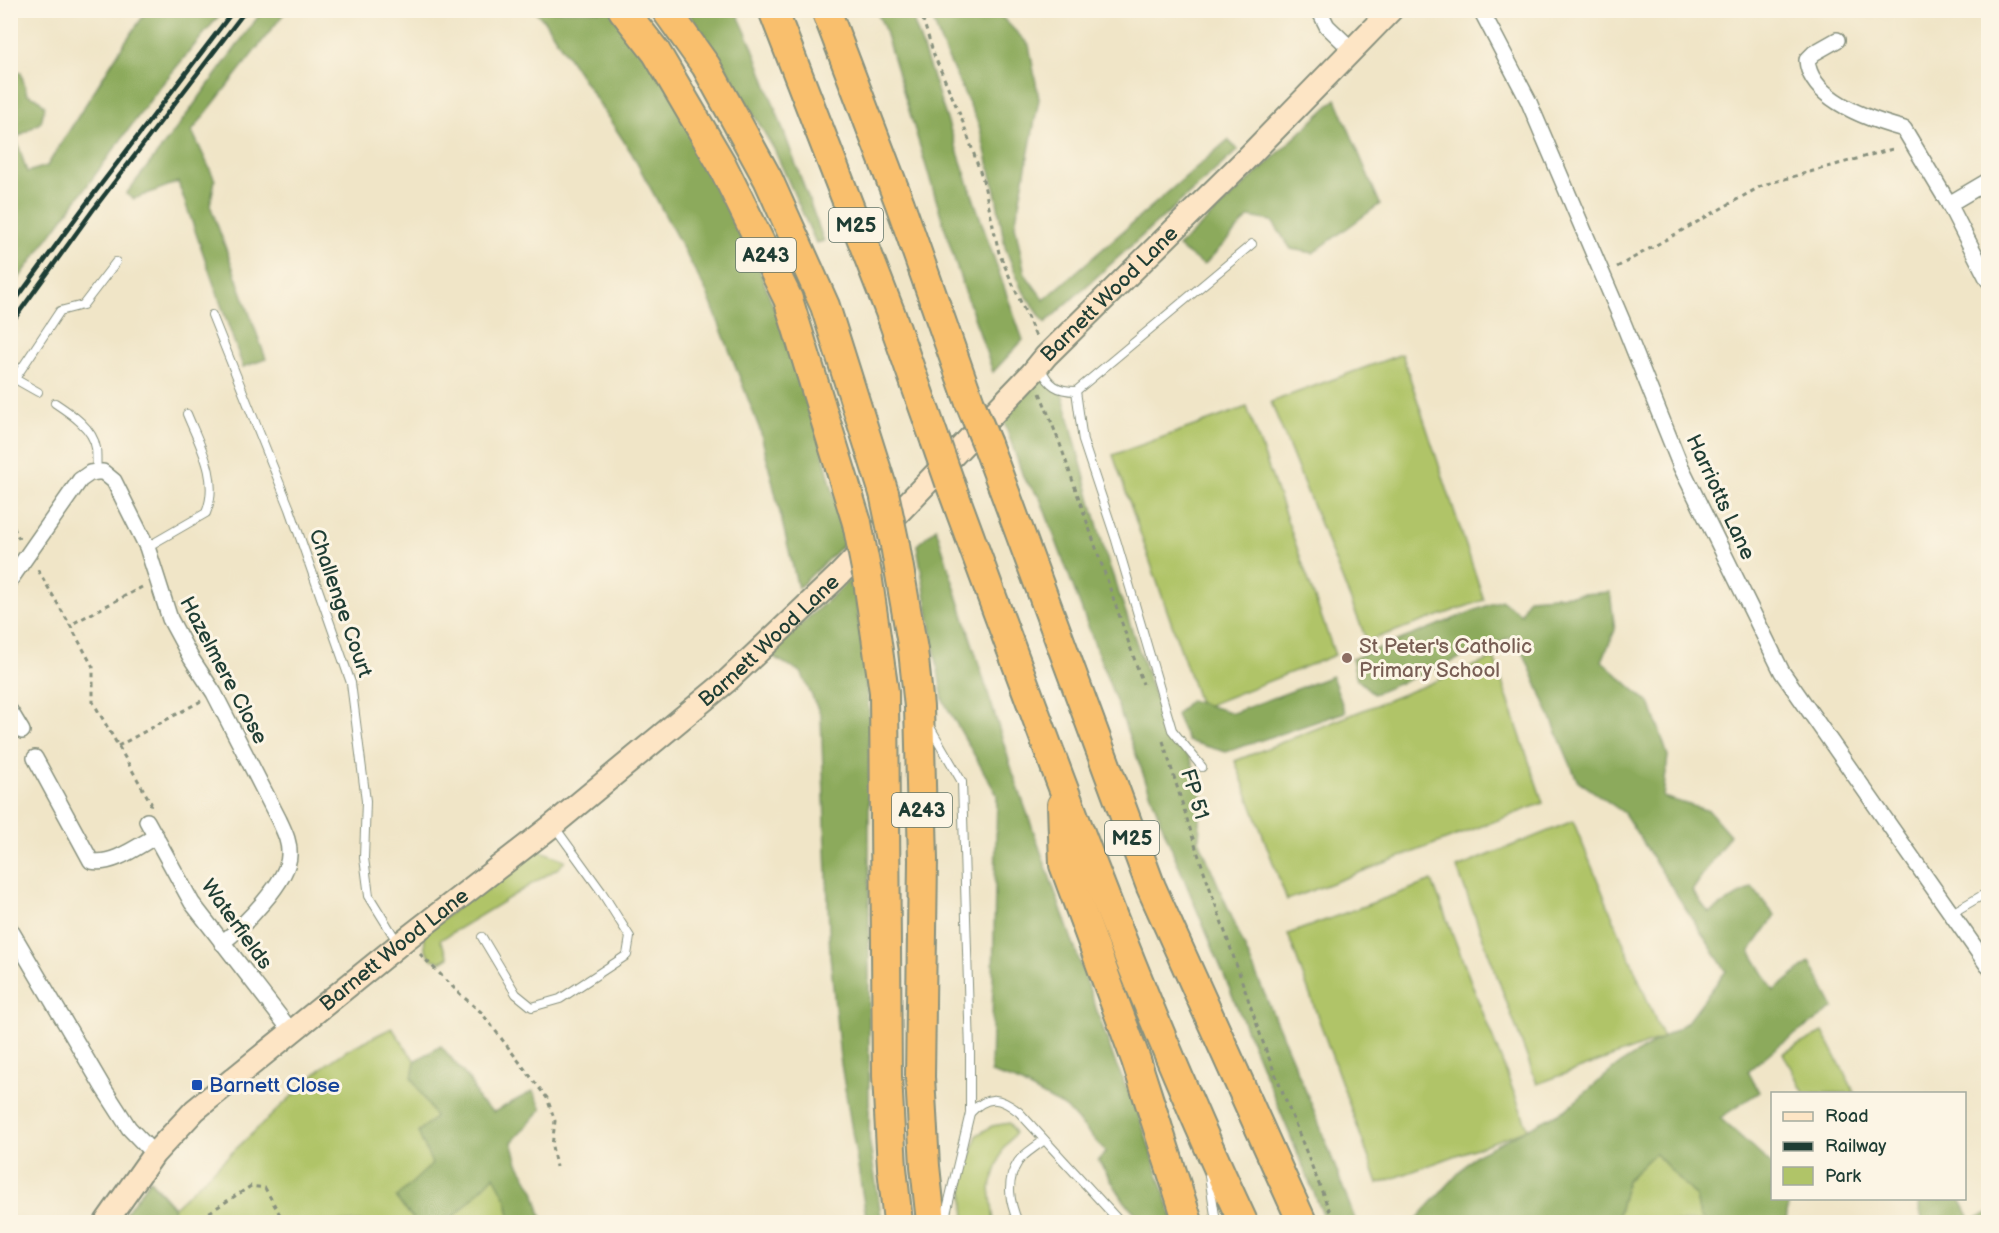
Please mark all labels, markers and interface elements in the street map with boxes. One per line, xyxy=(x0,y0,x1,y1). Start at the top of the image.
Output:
road number: M25 xyxy=(829,208,883,242)
street label: Barnett Wood Lane xyxy=(1035,221,1183,367)
road number: A243 xyxy=(736,238,796,272)
street label: Harriotts Lane xyxy=(1681,431,1760,564)
street label: Challenge Court xyxy=(304,526,378,681)
street label: Barnett Wood Lane xyxy=(694,569,845,712)
street label: Hazelmere Close xyxy=(174,592,273,748)
place label: St Peter's Catholic Primary School xyxy=(1359,634,1532,683)
marker: St Peter's Catholic Primary School xyxy=(1340,651,1354,665)
street label: FP 51 xyxy=(1175,766,1214,822)
road number: A243 xyxy=(892,793,952,827)
road number: M25 xyxy=(1105,821,1159,855)
street label: Waterfields xyxy=(196,874,278,974)
street label: Barnett Wood Lane xyxy=(315,883,474,1017)
place label: Barnett Close xyxy=(209,1073,340,1098)
marker: Barnett Close xyxy=(190,1078,204,1092)
legend xyxy=(1771,1092,1966,1200)
text: Road xyxy=(1825,1106,1869,1127)
text: Railway xyxy=(1825,1136,1887,1157)
text: Park xyxy=(1825,1166,1861,1187)

